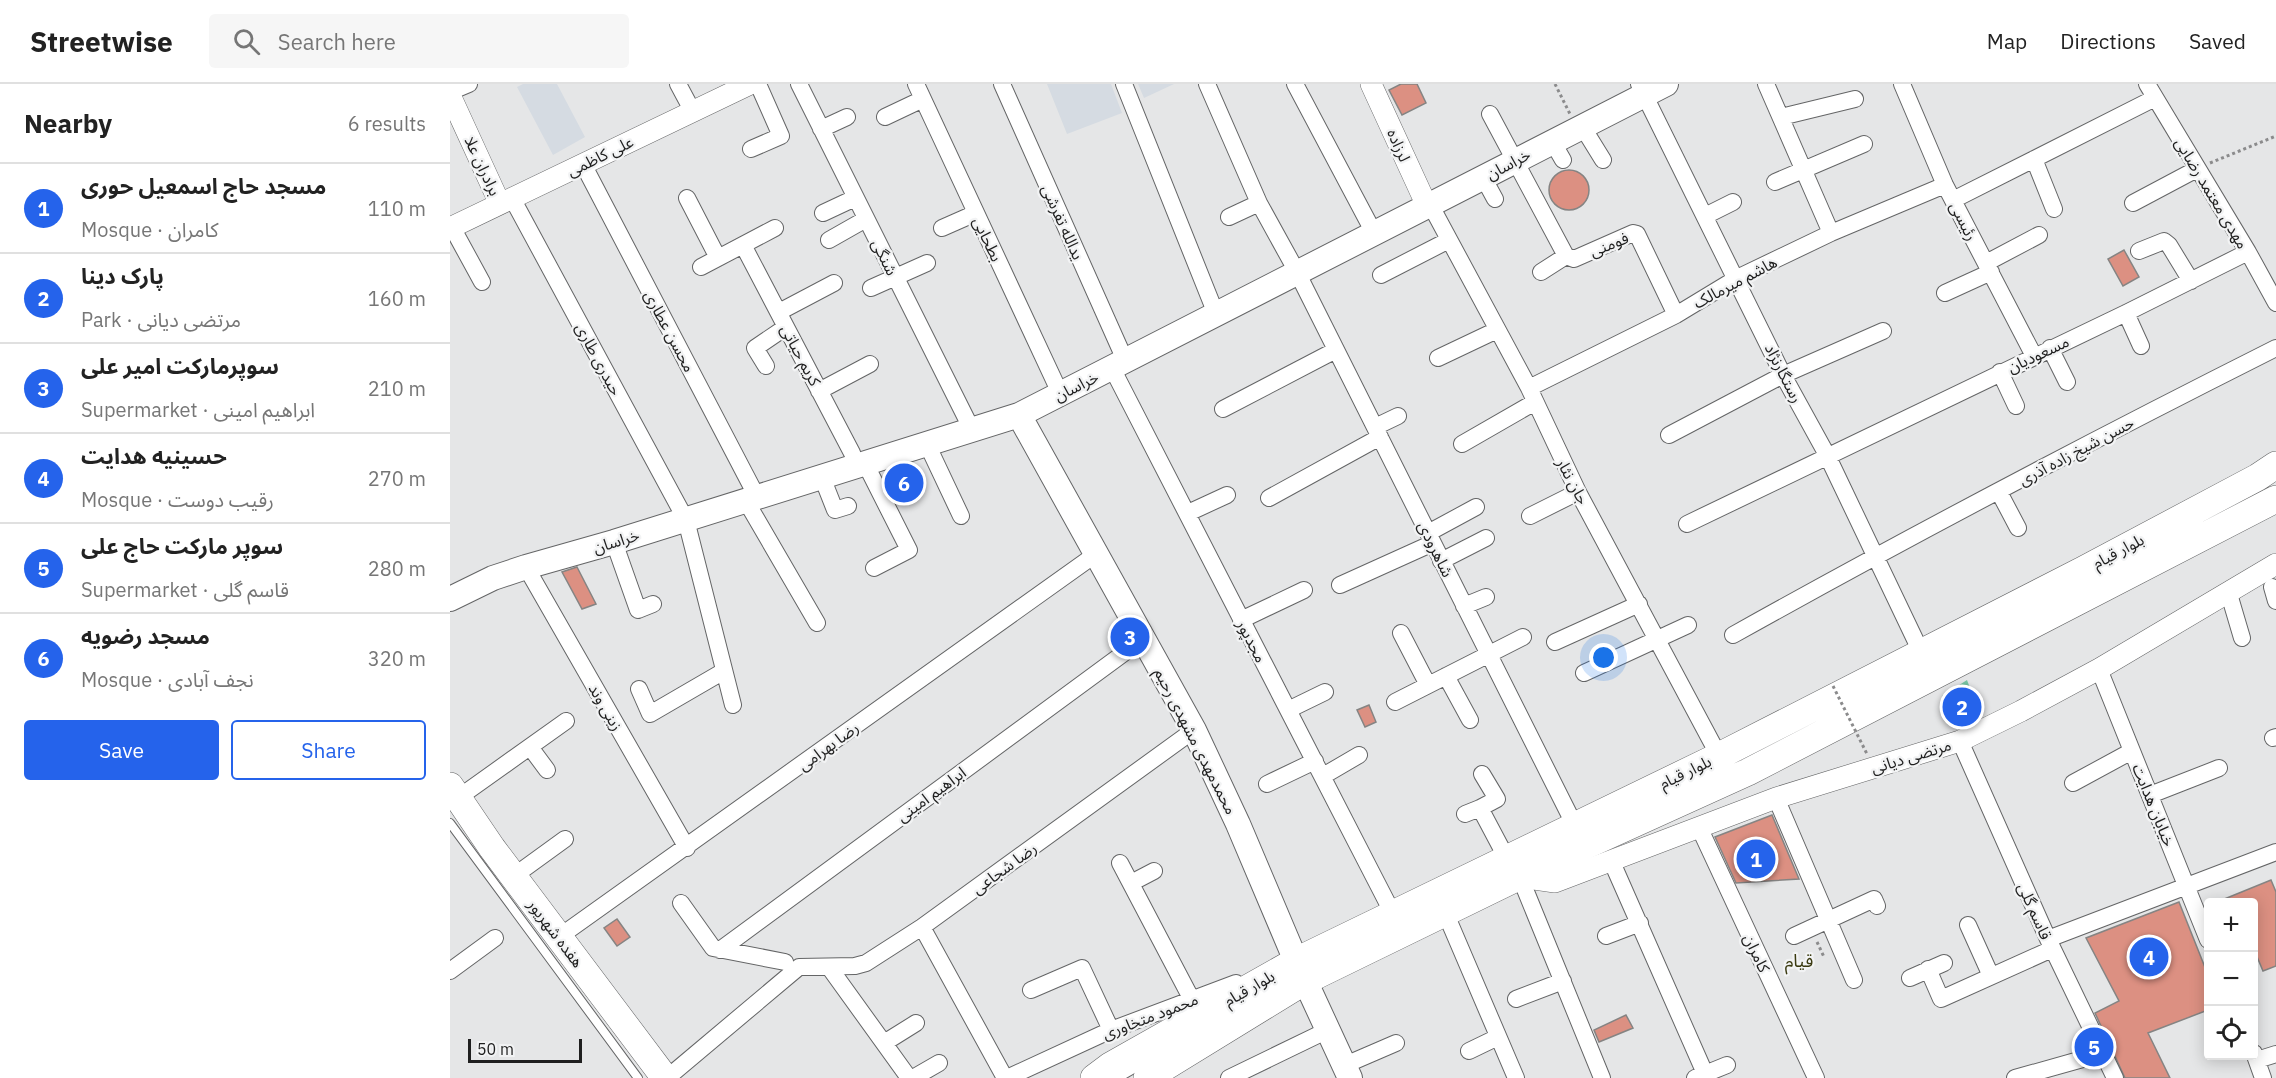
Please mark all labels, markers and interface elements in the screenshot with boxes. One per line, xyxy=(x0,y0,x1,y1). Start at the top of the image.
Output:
search box xyxy=(209,14,629,68)
text: Streetwise xyxy=(30,23,173,60)
icon: search xyxy=(230,25,263,58)
text: Search here xyxy=(278,27,396,56)
text: Map xyxy=(1987,27,2027,55)
text: Directions xyxy=(2060,27,2156,55)
text: Saved xyxy=(2189,27,2246,55)
text: Nearby xyxy=(24,106,112,140)
text: 6 results xyxy=(348,110,426,137)
street label: لرزاده xyxy=(1383,125,1415,165)
street label: علی کاظمی xyxy=(563,131,637,181)
street label: برادران علا xyxy=(461,133,505,199)
street label: مهدی معتمد رضایی xyxy=(2171,134,2253,252)
street label: خراسان xyxy=(1482,144,1534,184)
text: مسجد حاج اسمعیل حوری xyxy=(81,171,326,200)
street label: یدالله تفرشی xyxy=(1037,181,1089,263)
text: 1 xyxy=(38,195,50,222)
text: 110 m xyxy=(368,195,426,222)
street label: رئیسی xyxy=(1946,198,1982,244)
street label: بطحایی xyxy=(969,213,1007,265)
text: Mosque · کامران xyxy=(81,216,219,243)
street label: فومنی xyxy=(1587,227,1631,261)
street label: شنگی xyxy=(868,236,902,278)
street label: هاشم میرمالک xyxy=(1690,252,1782,315)
text: پارک دینا xyxy=(81,261,164,290)
text: 2 xyxy=(38,285,50,312)
text: 160 m xyxy=(368,285,426,312)
street label: محسن عطاری xyxy=(640,287,700,375)
text: Park · مرتضی دیانی xyxy=(81,306,241,333)
street label: حیدری طاری xyxy=(572,319,626,399)
street label: کریم حیاتی xyxy=(774,321,826,391)
street label: مسعودیان xyxy=(2004,331,2072,377)
street label: رستگارنژاد xyxy=(1761,340,1807,406)
text: سوپرمارکت امیر علی xyxy=(81,351,279,380)
street label: خراسان xyxy=(1050,366,1102,406)
text: 3 xyxy=(38,375,50,402)
text: 210 m xyxy=(368,375,426,402)
text: Supermarket · ابراهیم امینی xyxy=(81,396,315,423)
street label: حسن شیخ زاده آذری xyxy=(2015,412,2139,492)
text: حسینیه هدایت xyxy=(81,441,227,470)
street label: جان نثار xyxy=(1552,454,1593,508)
pin: 6 xyxy=(884,460,924,506)
text: 4 xyxy=(38,465,50,492)
text: 270 m xyxy=(368,465,426,492)
text: Mosque · رقیب دوست xyxy=(81,486,274,513)
street label: شاهرودی xyxy=(1414,518,1458,580)
street label: خراسان xyxy=(590,525,642,557)
street label: بلوار قیام xyxy=(2089,529,2149,576)
text: سوپر مارکت حاج علی xyxy=(81,531,283,560)
text: 5 xyxy=(38,555,50,582)
text: 280 m xyxy=(368,555,426,582)
text: Supermarket · قاسم گلی xyxy=(81,576,289,603)
pin: 3 xyxy=(1110,614,1150,660)
street label: مجدپور xyxy=(1231,615,1271,666)
text: مسجد رضویه xyxy=(81,621,210,650)
your location xyxy=(1589,643,1618,672)
text: 6 xyxy=(38,645,50,672)
text: 320 m xyxy=(368,645,426,672)
street label: محمدمهدی مشهدی رحیم xyxy=(1148,665,1242,819)
text: Mosque · نجف آبادی xyxy=(81,666,254,693)
street label: زینی وند xyxy=(585,680,627,734)
pin: 2 xyxy=(1942,684,1982,730)
street label: رضا بهرامی xyxy=(794,717,862,775)
button: Save xyxy=(24,720,219,780)
button: Share xyxy=(231,720,426,780)
street label: مرتضی دیانی xyxy=(1868,734,1954,778)
street label: بلوار قیام xyxy=(1656,751,1716,796)
street label: خیابان‌ هدایت xyxy=(2128,761,2180,849)
street label: ابراهیم امینی xyxy=(892,762,971,828)
pin: 1 xyxy=(1736,836,1776,882)
street label: رضا شجاعی xyxy=(968,838,1040,898)
street label: قاسم گلی xyxy=(2011,879,2056,944)
street label: هفده شهریور xyxy=(523,894,588,971)
map controls xyxy=(2204,898,2258,1060)
button: + xyxy=(2204,898,2258,952)
street label: کامران xyxy=(1739,930,1775,976)
pin: 4 xyxy=(2130,934,2168,980)
district label: قیام xyxy=(1785,949,1813,975)
button: − xyxy=(2204,952,2258,1006)
street label: بلوار قیام xyxy=(1220,965,1280,1013)
street label: محمود متخاوری xyxy=(1099,989,1201,1043)
button: locate xyxy=(2204,1006,2258,1060)
pin: 5 xyxy=(2074,1024,2114,1070)
scale bar xyxy=(468,1036,582,1064)
text: 50 m xyxy=(477,1039,514,1059)

